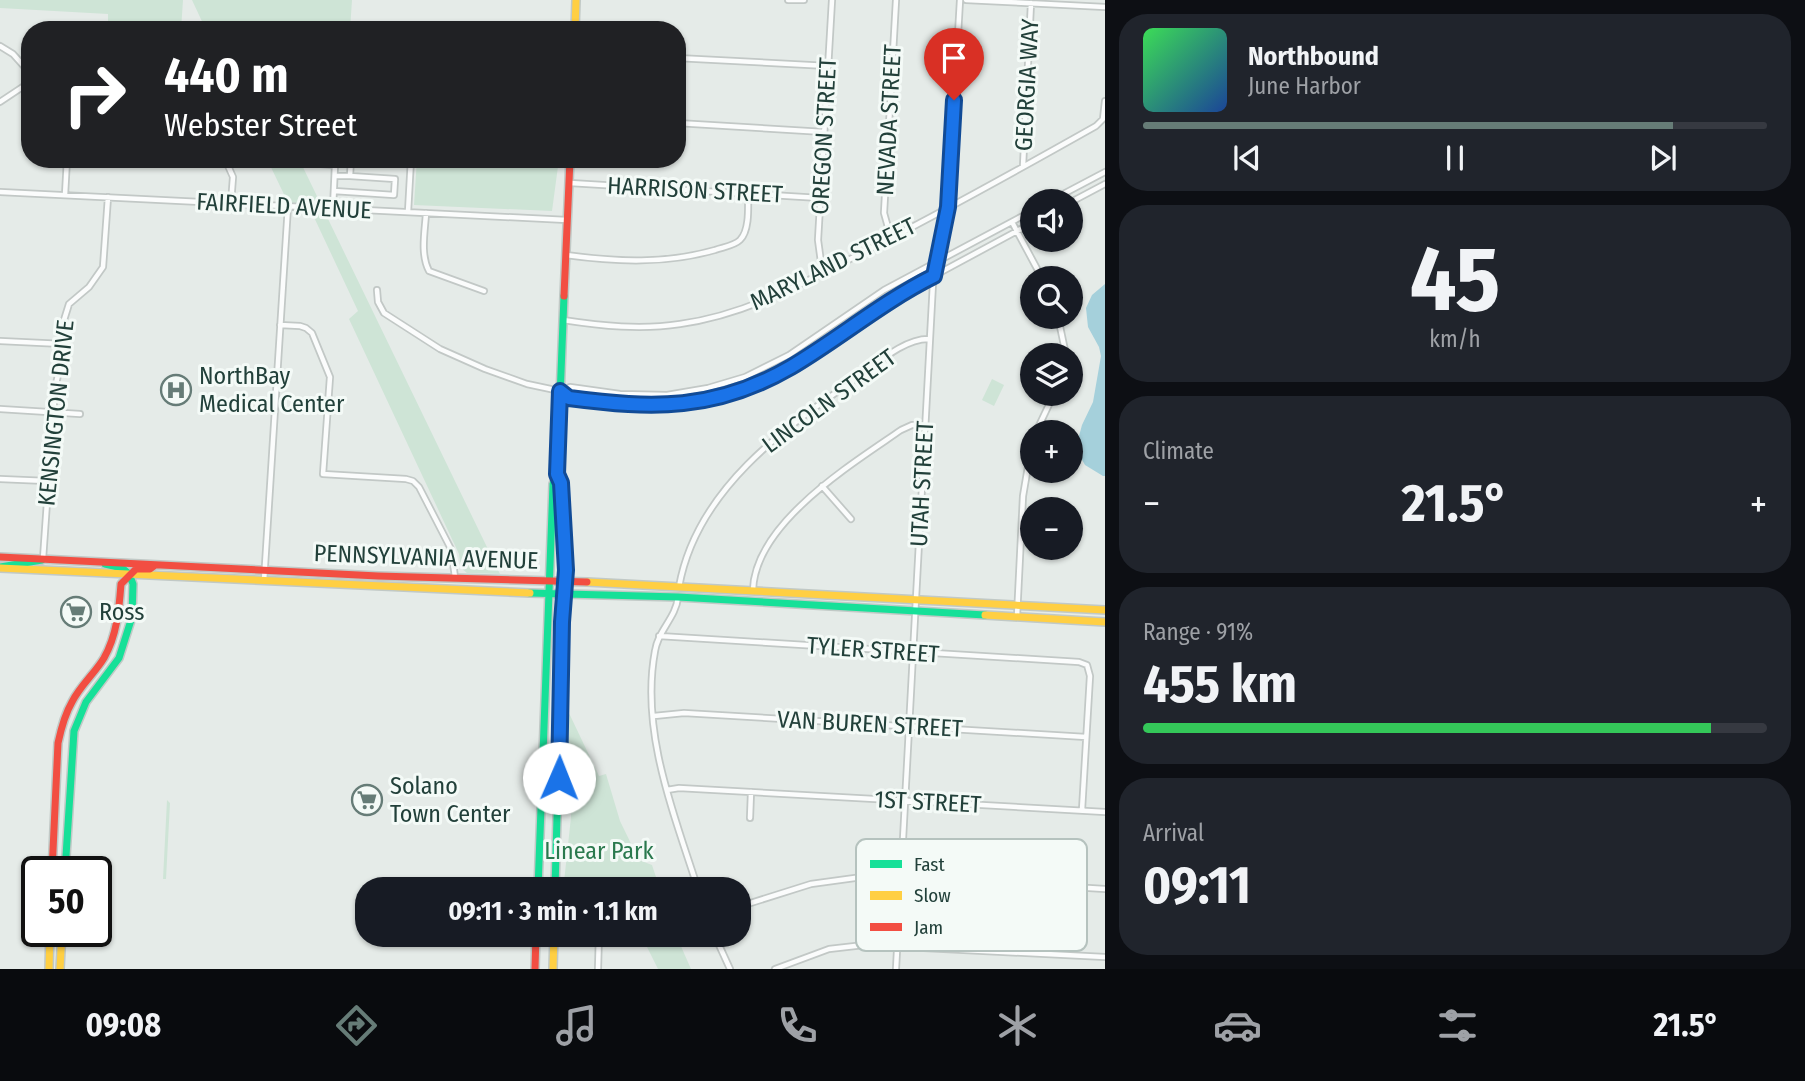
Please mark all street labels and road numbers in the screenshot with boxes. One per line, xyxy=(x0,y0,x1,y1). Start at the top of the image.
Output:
street label: GEORGIA WAY xyxy=(1010,18,1044,152)
street label: NEVADA STREET xyxy=(871,44,907,196)
street label: OREGON STREET xyxy=(806,57,842,215)
street label: HARRISON STREET xyxy=(606,171,784,209)
street label: FAIRFIELD AVENUE xyxy=(196,187,372,225)
street label: MARYLAND STREET xyxy=(746,212,920,316)
street label: KENSINGTON DRIVE xyxy=(32,319,80,507)
street label: LINCOLN STREET xyxy=(757,343,901,459)
street label: UTAH STREET xyxy=(905,420,939,548)
street label: PENNSYLVANIA AVENUE xyxy=(313,539,539,575)
street label: TYLER STREET xyxy=(806,631,940,669)
street label: VAN BUREN STREET xyxy=(777,705,963,743)
street label: 1ST STREET xyxy=(874,785,982,819)

